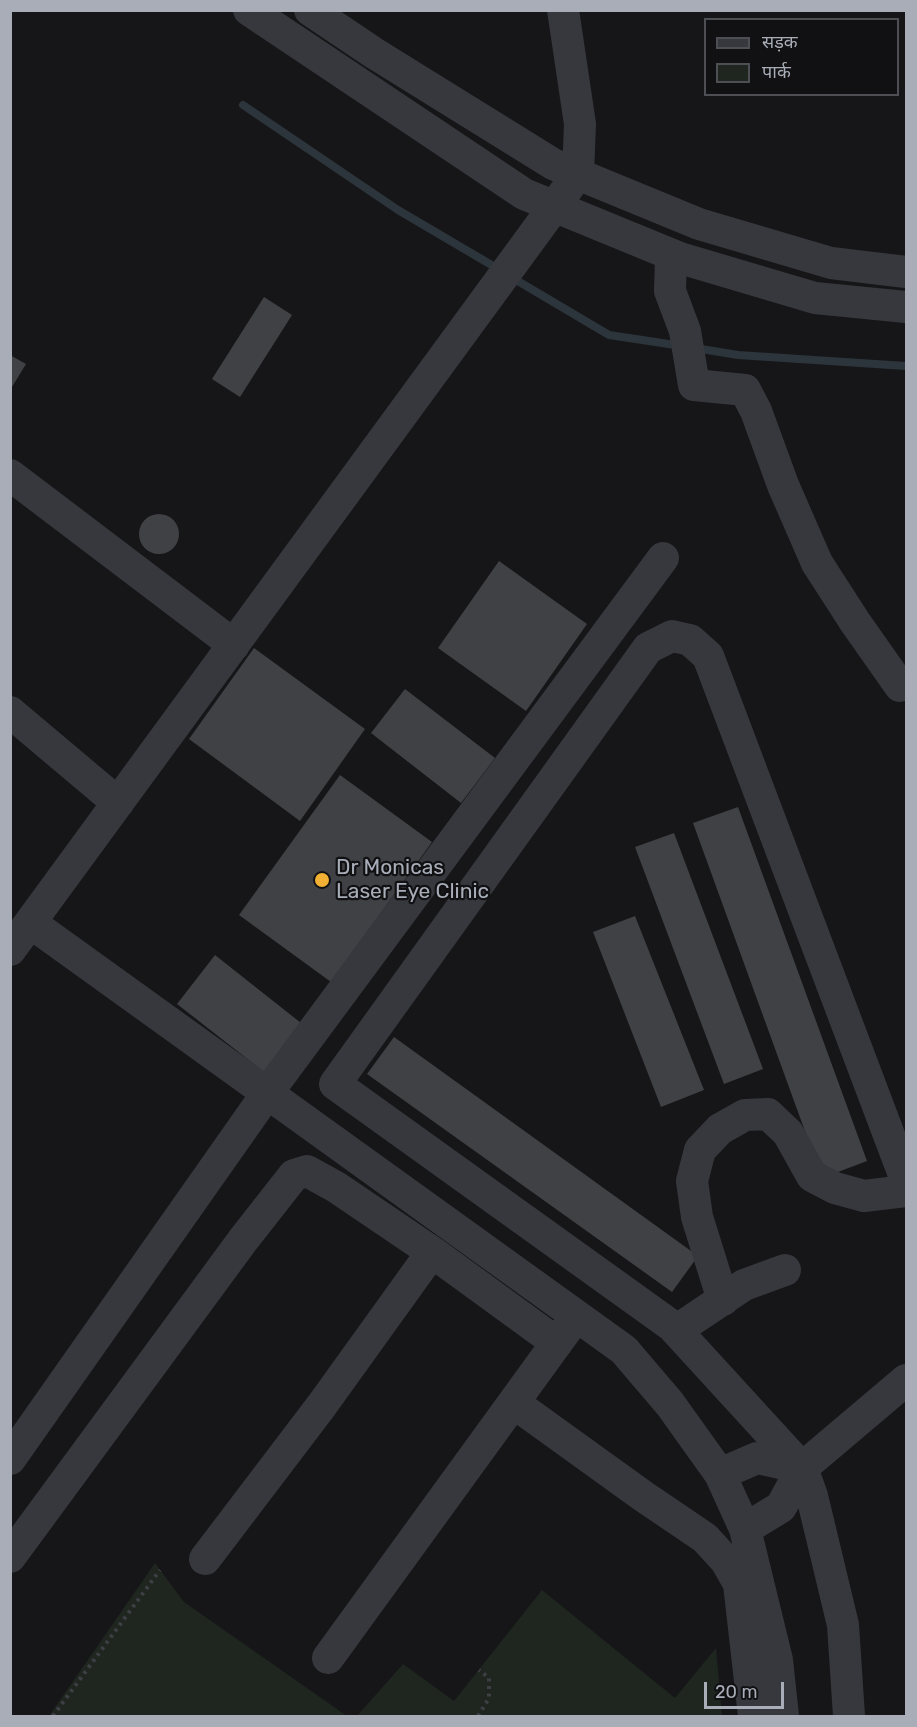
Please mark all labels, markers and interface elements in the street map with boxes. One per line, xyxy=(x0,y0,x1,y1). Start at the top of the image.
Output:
legend xyxy=(704,18,899,96)
text: सड़क xyxy=(762,31,798,53)
text: पार्क xyxy=(762,61,791,83)
place label: Dr Monicas Laser Eye Clinic xyxy=(336,855,489,905)
marker: Dr Monicas Laser Eye Clinic xyxy=(313,871,331,889)
scale bar xyxy=(707,1670,786,1708)
text: 20 m xyxy=(715,1681,757,1703)

